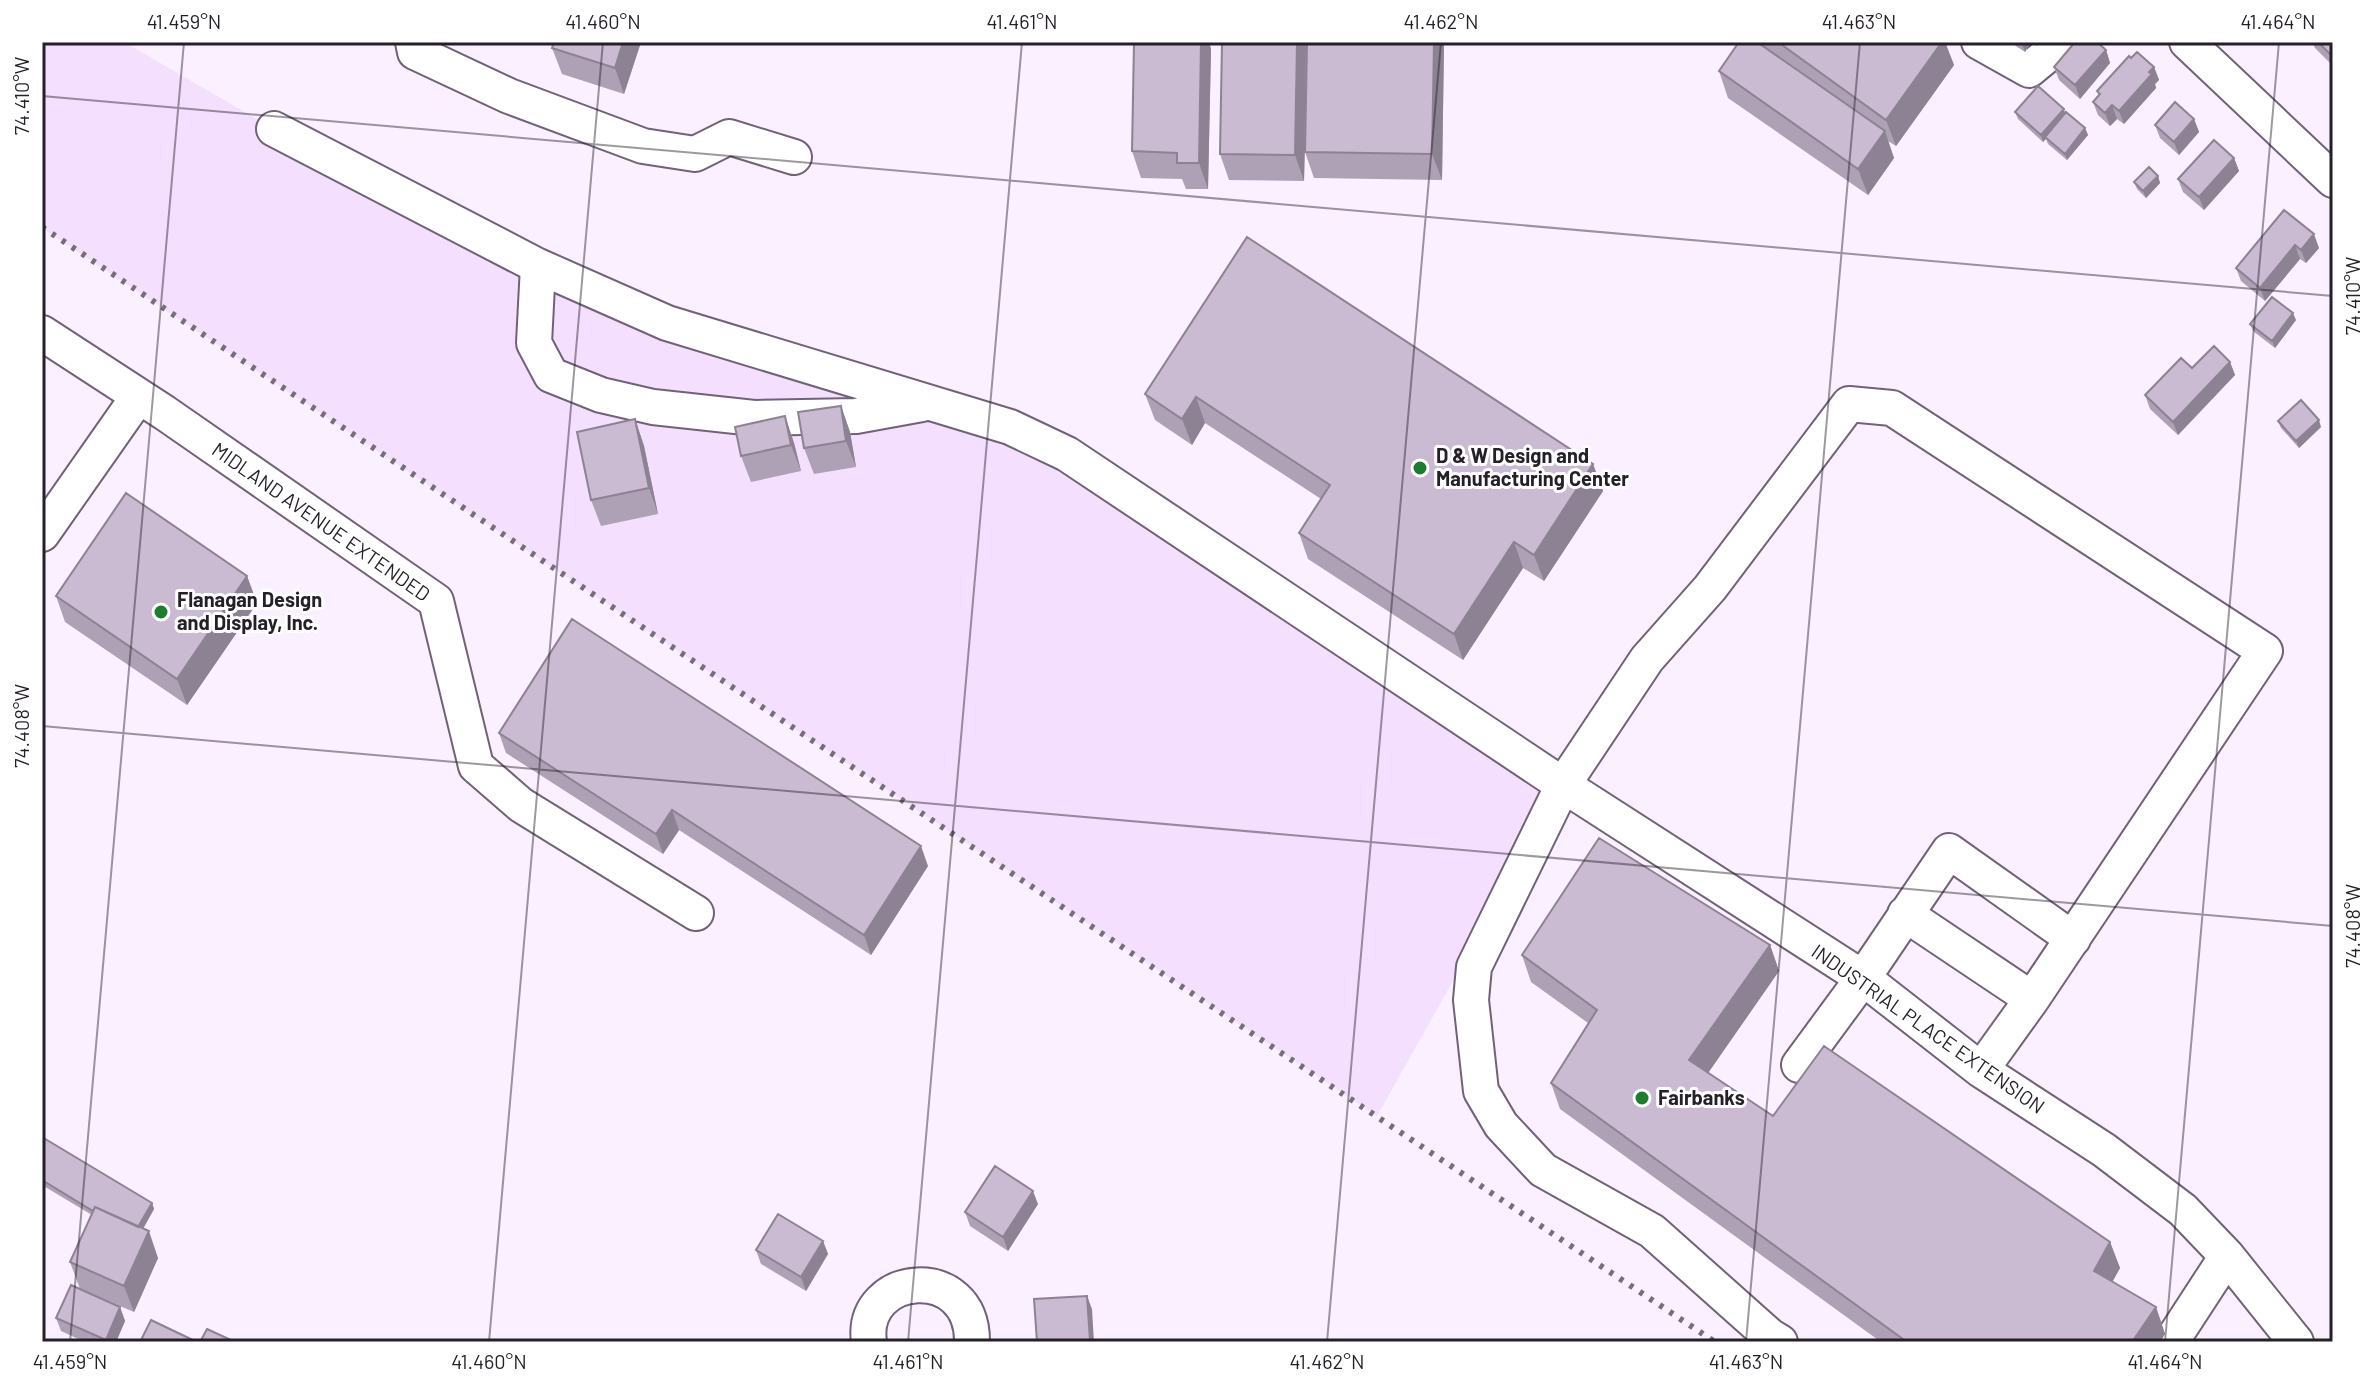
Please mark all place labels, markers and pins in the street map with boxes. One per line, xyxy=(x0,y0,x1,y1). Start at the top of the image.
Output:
place label: D & W Design and Manufacturing Center xyxy=(1436,443,1629,490)
marker: D & W Design and Manufacturing Center xyxy=(1411,459,1429,477)
place label: Flanagan Design and Display, Inc. xyxy=(177,587,322,634)
marker: Flanagan Design and Display, Inc. xyxy=(152,603,170,621)
place label: Fairbanks xyxy=(1658,1085,1745,1109)
marker: Fairbanks xyxy=(1633,1089,1651,1107)

